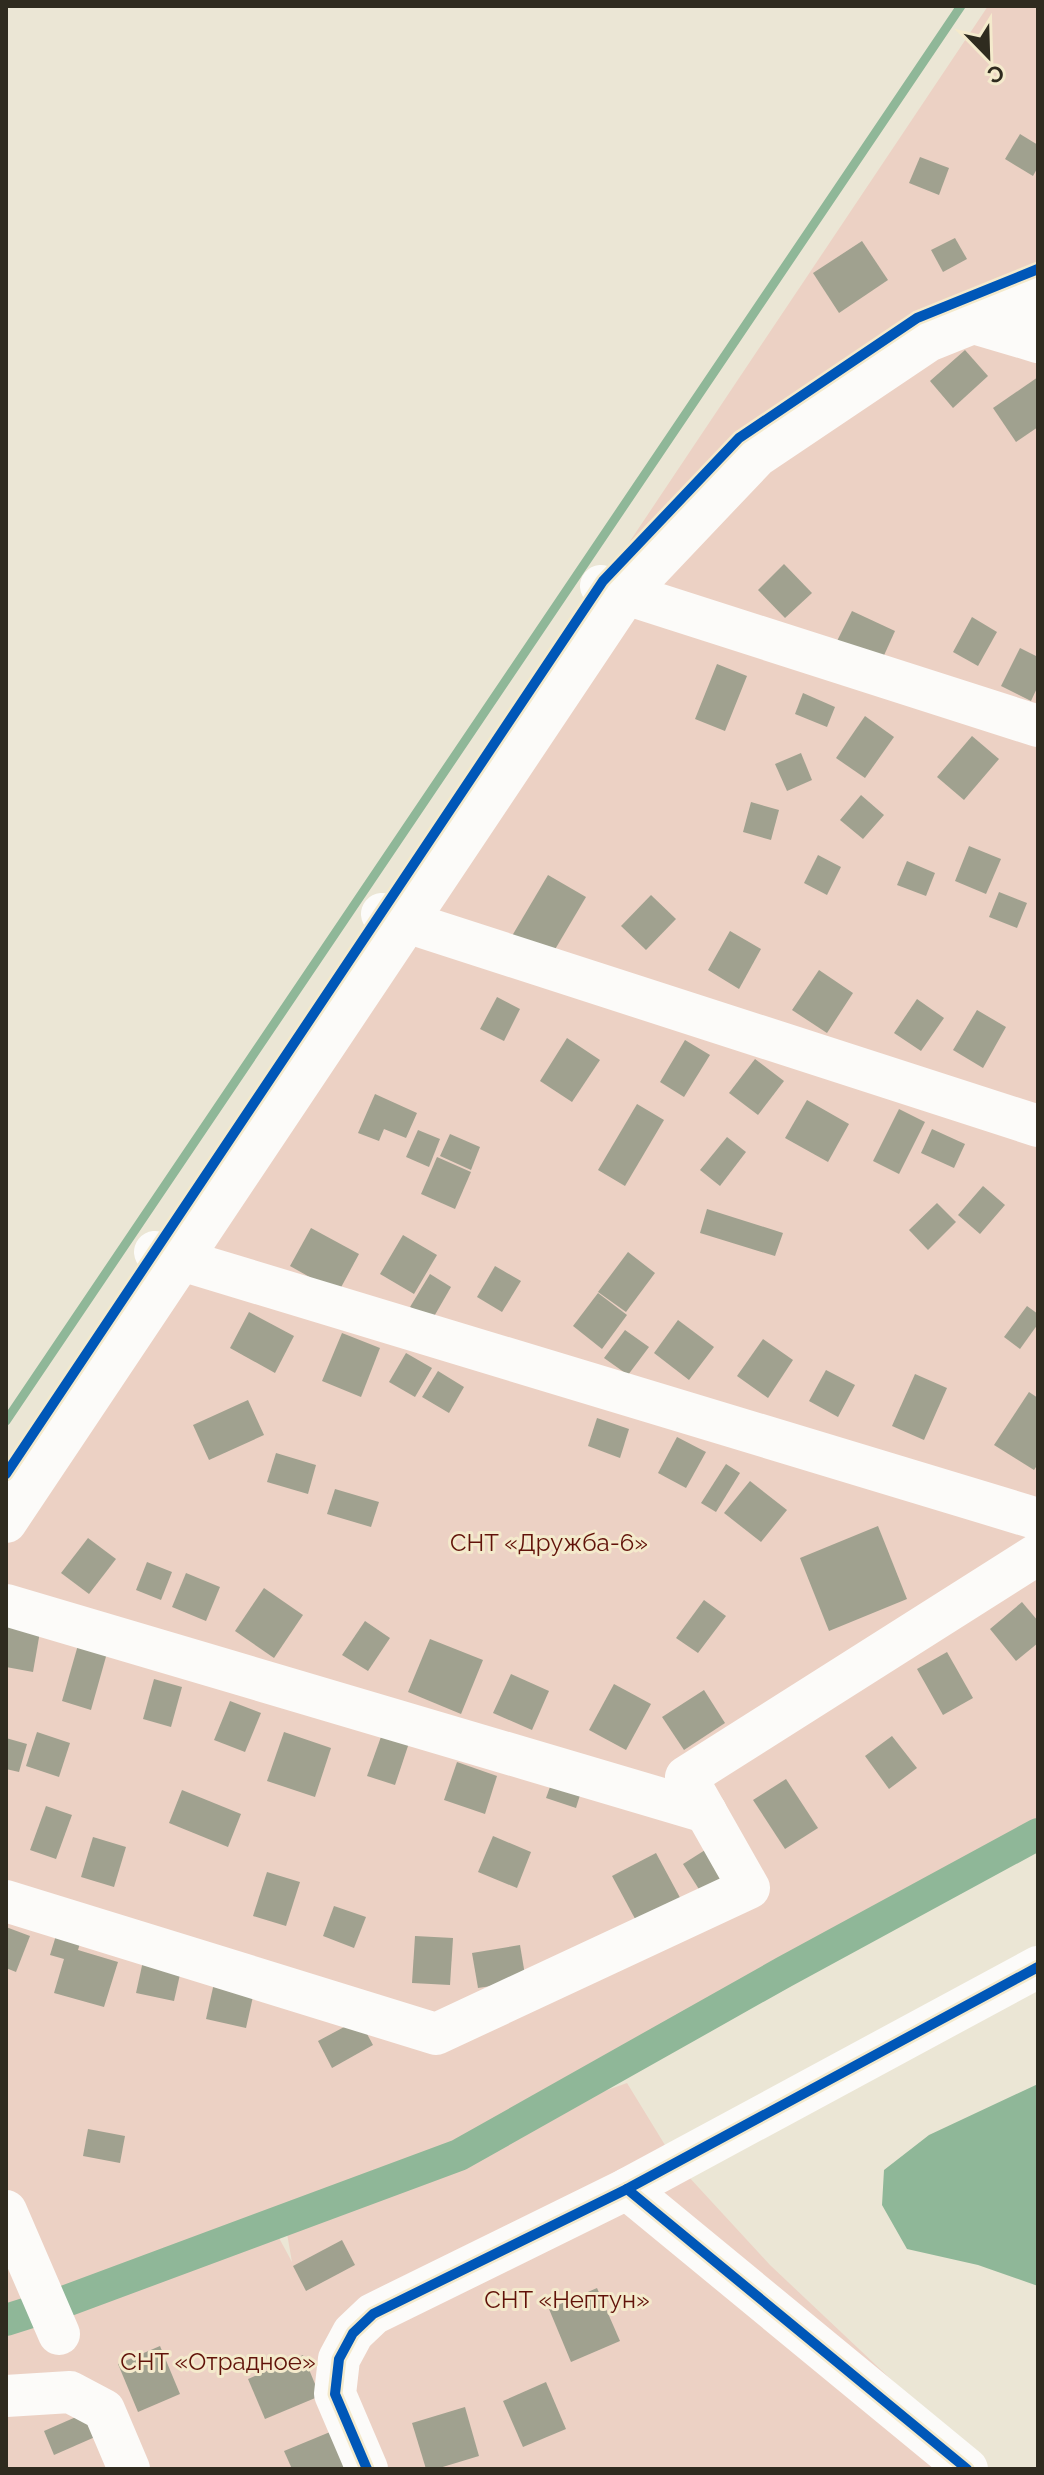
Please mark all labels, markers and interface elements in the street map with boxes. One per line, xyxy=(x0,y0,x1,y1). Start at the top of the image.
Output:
north arrow xyxy=(948,16,1028,96)
text: С xyxy=(984,59,1008,89)
park label: СНТ «Дружба-6» xyxy=(450,1528,648,1557)
park label: СНТ «Нептун» xyxy=(484,2285,650,2314)
park label: СНТ «Отрадное» xyxy=(120,2347,316,2376)

